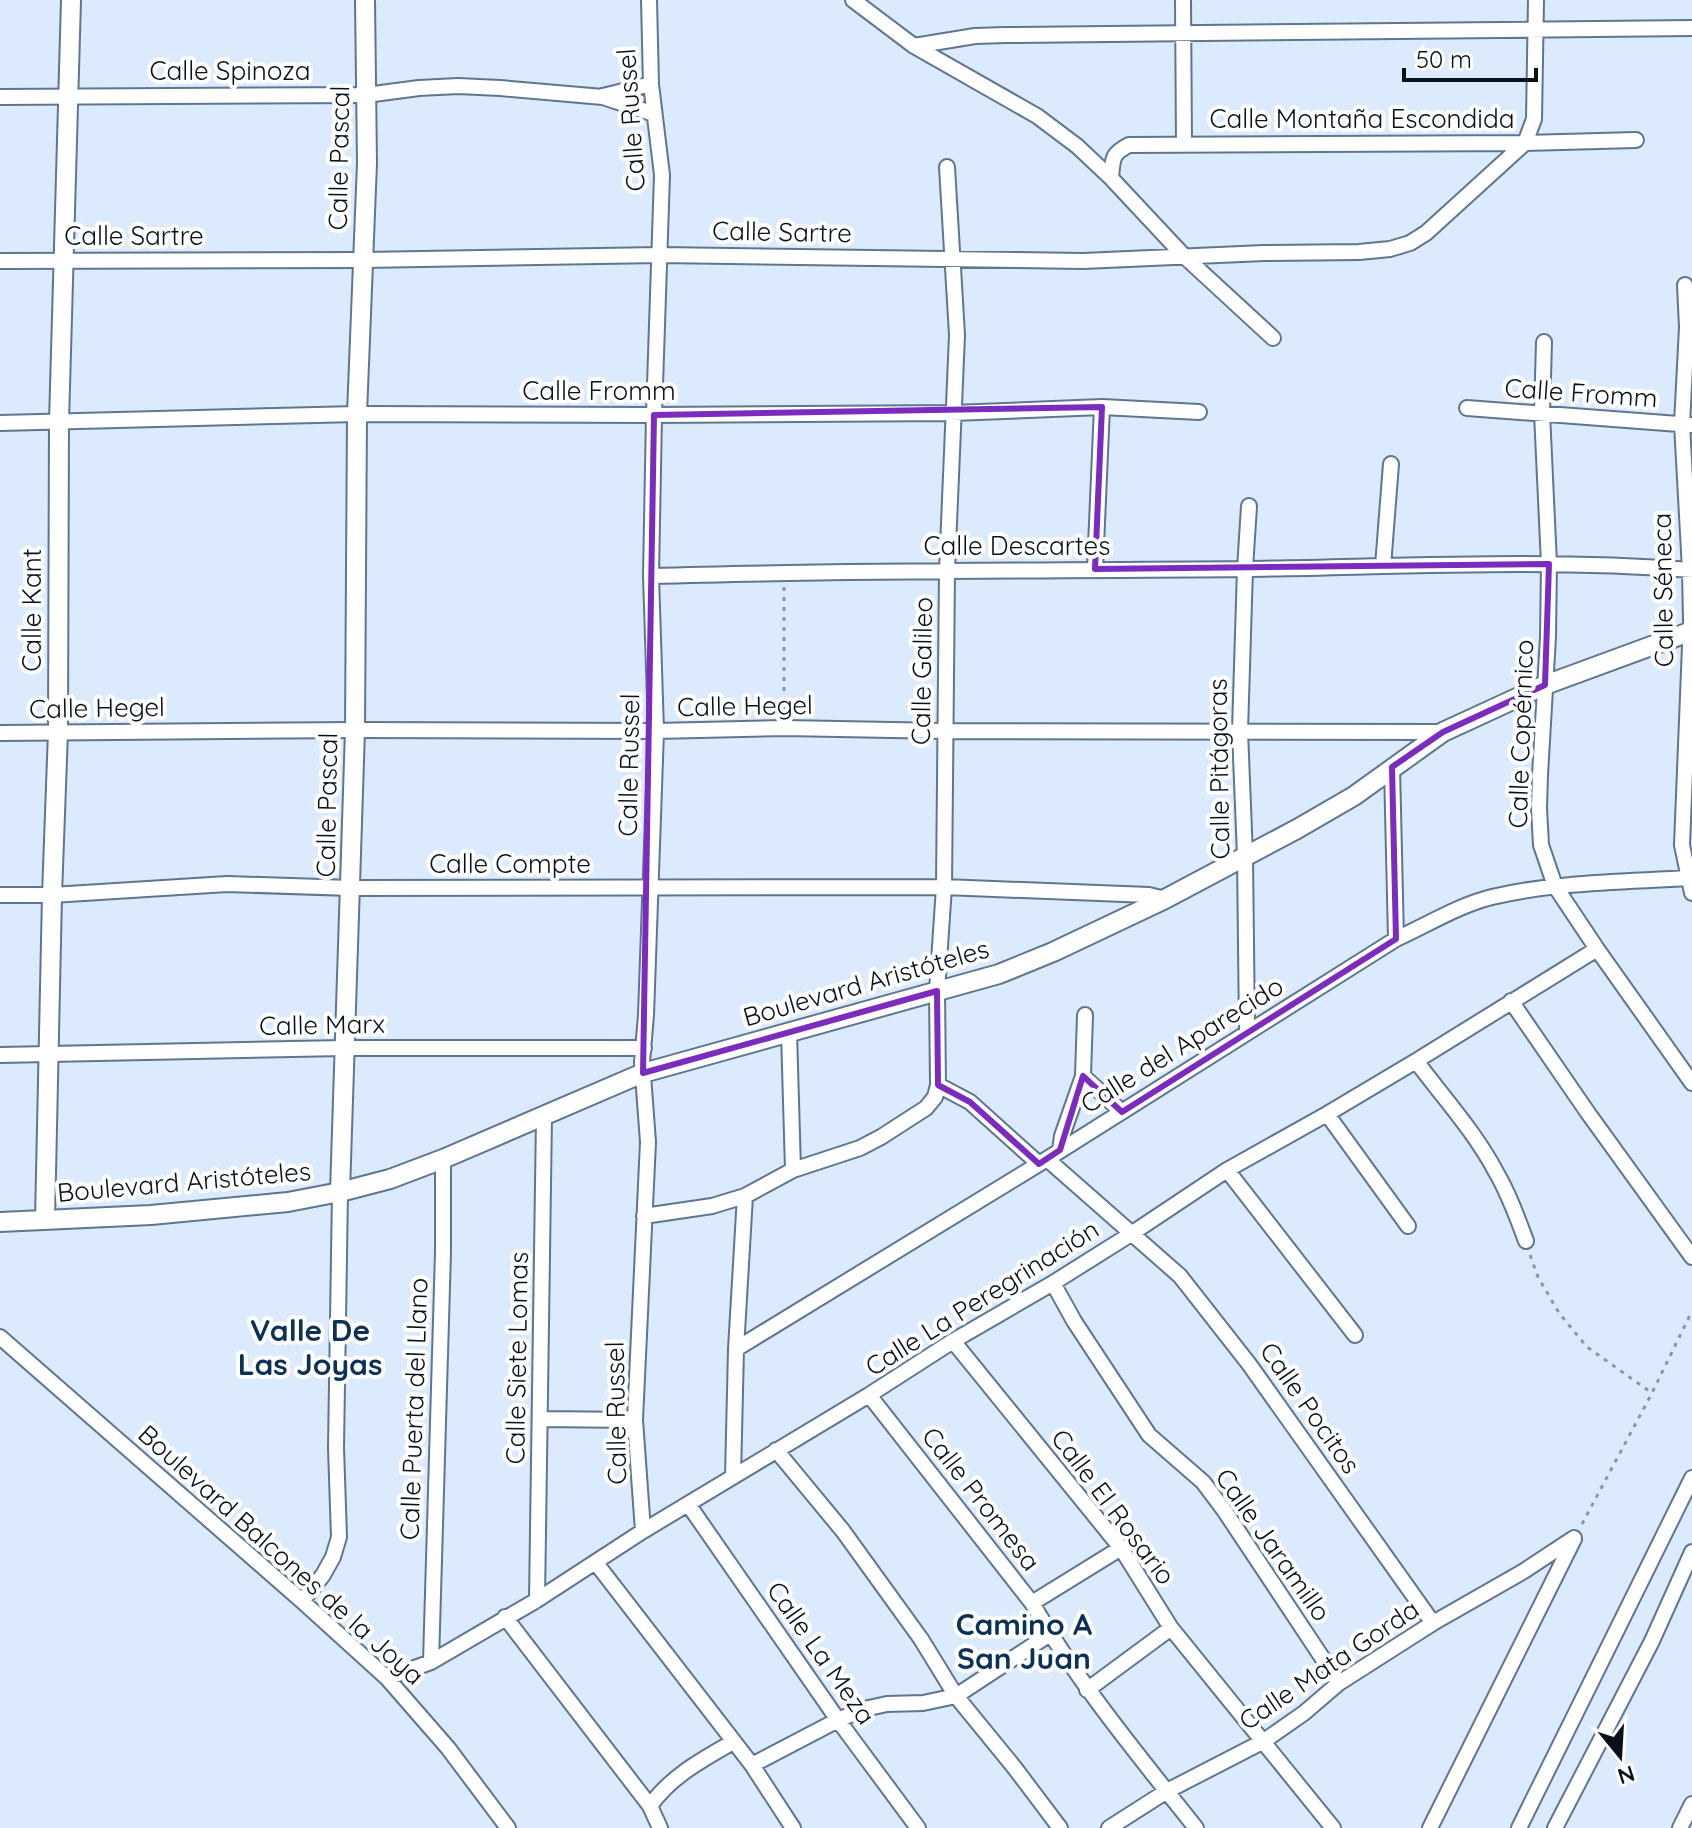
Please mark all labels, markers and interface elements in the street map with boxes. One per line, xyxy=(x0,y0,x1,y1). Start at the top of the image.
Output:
scale bar xyxy=(1404,32,1536,82)
text: 50 m xyxy=(1416,44,1472,74)
street label: Calle Russel xyxy=(609,47,652,193)
street label: Calle Spinoza xyxy=(150,54,310,87)
street label: Calle Pascal xyxy=(321,85,356,231)
street label: Calle Montaña Escondida xyxy=(1210,102,1514,135)
street label: Calle Sartre xyxy=(712,214,852,249)
street label: Calle Sartre xyxy=(64,219,204,252)
street label: Calle Fromm xyxy=(1503,371,1659,414)
street label: Calle Fromm xyxy=(522,374,676,407)
street label: Calle Séneca xyxy=(1645,512,1680,668)
street label: Calle Descartes xyxy=(924,529,1110,562)
street label: Calle Kant xyxy=(15,548,48,672)
street label: Calle Galileo xyxy=(904,597,939,745)
street label: Calle Copérnico xyxy=(1501,639,1540,829)
street label: Calle Pitágoras xyxy=(1200,678,1237,860)
street label: Calle Hegel xyxy=(677,688,813,723)
street label: Calle Hegel xyxy=(29,690,165,725)
street label: Calle Russel xyxy=(611,693,646,837)
street label: Calle Pascal xyxy=(309,732,344,878)
street label: Calle Compte xyxy=(429,847,591,880)
street label: Boulevard Aristóteles xyxy=(739,932,993,1033)
street label: Calle del Aparecido xyxy=(1074,969,1289,1120)
street label: Calle Marx xyxy=(259,1007,385,1042)
street label: Boulevard Aristóteles xyxy=(56,1154,312,1209)
street label: Calle La Peregrinación xyxy=(859,1212,1105,1383)
street label: Calle Siete Lomas xyxy=(498,1251,535,1465)
street label: Calle Puerta del Llano xyxy=(392,1277,435,1541)
district label: Valle De Las Joyas xyxy=(238,1311,382,1383)
street label: Calle Pocitos xyxy=(1253,1336,1368,1480)
street label: Calle Russel xyxy=(598,1341,633,1485)
street label: Boulevard Balcones de la Joya xyxy=(132,1417,431,1692)
street label: Calle Promesa xyxy=(915,1420,1048,1577)
street label: Calle El Rosario xyxy=(1044,1422,1183,1591)
street label: Calle Jaramillo xyxy=(1209,1462,1338,1627)
street label: Calle La Meza xyxy=(760,1575,883,1731)
street label: Calle Mata Gorda xyxy=(1232,1592,1425,1737)
district label: Camino A San Juan xyxy=(956,1605,1092,1677)
north arrow xyxy=(1580,1716,1660,1796)
text: N xyxy=(1614,1759,1638,1791)

